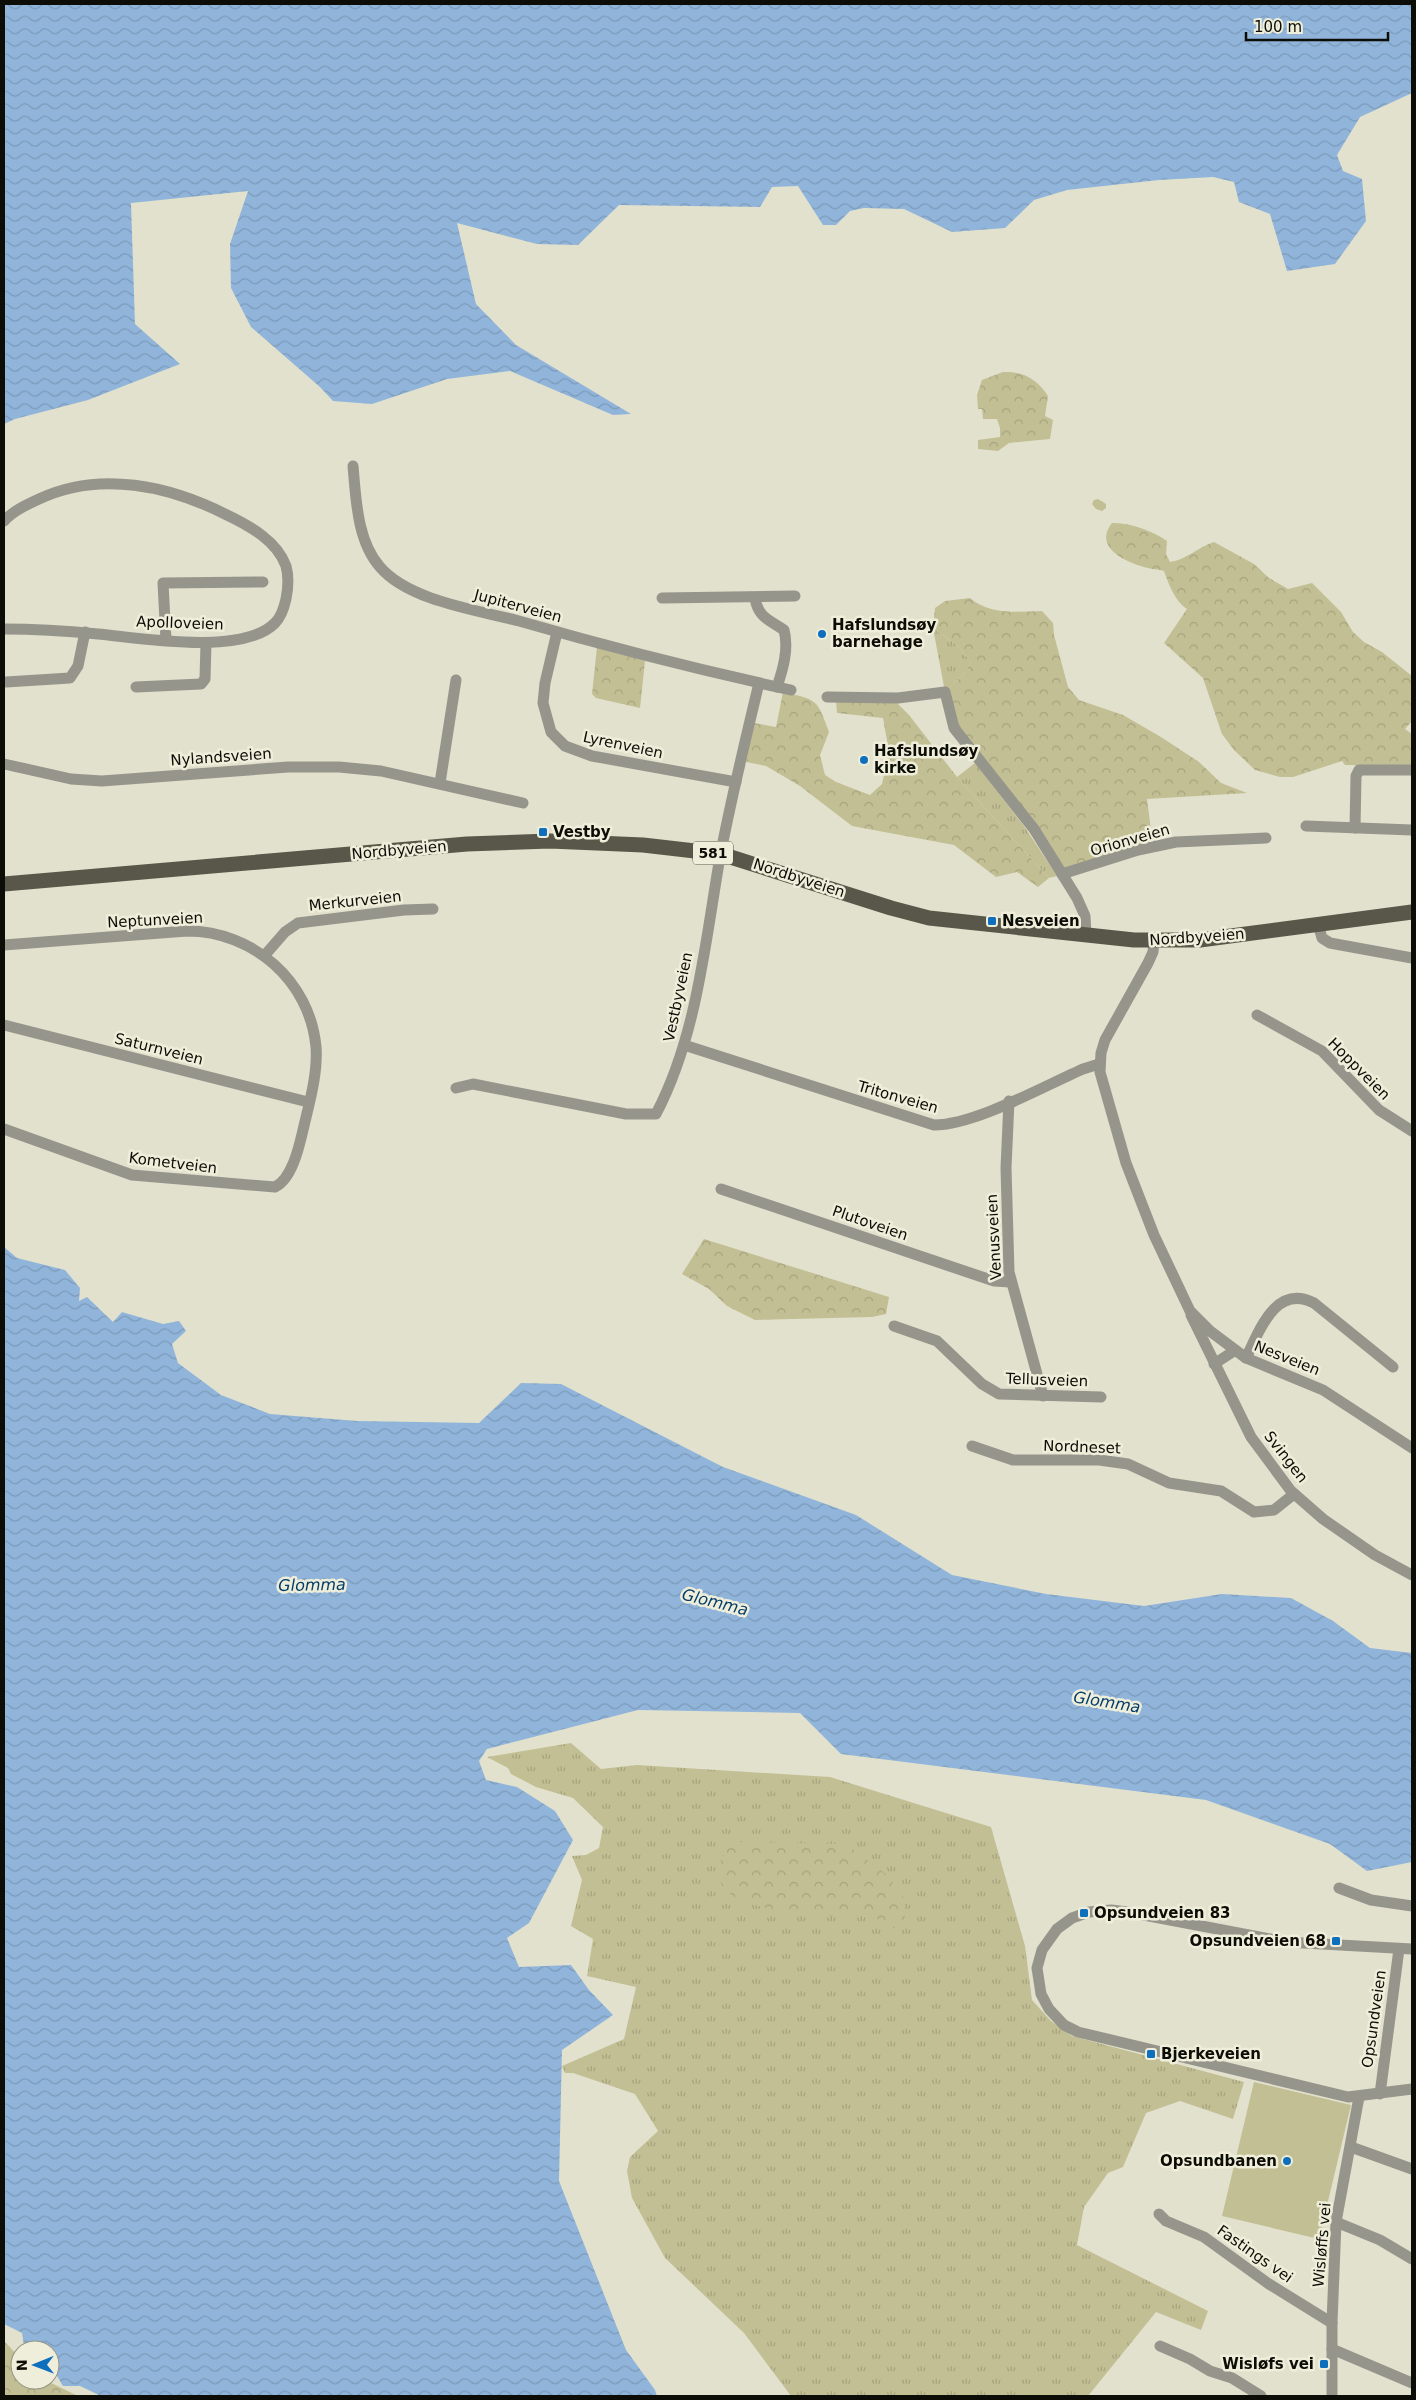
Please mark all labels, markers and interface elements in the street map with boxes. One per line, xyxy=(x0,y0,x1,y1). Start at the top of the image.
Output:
scale bar xyxy=(1246,10,1388,42)
text: 100 m xyxy=(1254,18,1302,36)
street label: Jupiterveien xyxy=(471,585,564,626)
street label: Apolloveien xyxy=(136,612,224,634)
place label: Hafslundsøy barnehage xyxy=(832,616,937,651)
marker: Hafslundsøy barnehage xyxy=(816,628,828,640)
street label: Lyrenveien xyxy=(581,728,665,762)
place label: Hafslundsøy kirke xyxy=(874,742,979,777)
street label: Nylandsveien xyxy=(170,744,272,770)
marker: Hafslundsøy kirke xyxy=(858,754,870,766)
street label: Orionveien xyxy=(1088,820,1172,860)
place label: Vestby xyxy=(553,823,611,841)
marker: Vestby xyxy=(537,826,549,838)
street label: Nordbyveien xyxy=(351,837,447,863)
road number: 581 xyxy=(693,841,733,864)
street label: Nordbyveien xyxy=(751,855,847,901)
street label: Merkurveien xyxy=(308,887,402,915)
street label: Neptunveien xyxy=(107,909,203,931)
place label: Nesveien xyxy=(1002,912,1080,930)
marker: Nesveien xyxy=(986,915,998,927)
street label: Nordbyveien xyxy=(1149,925,1245,949)
street label: Vestbyveien xyxy=(660,950,696,1044)
street label: Saturnveien xyxy=(113,1029,205,1069)
street label: Hoppveien xyxy=(1324,1034,1394,1104)
street label: Tritonveien xyxy=(855,1077,940,1117)
street label: Kometveien xyxy=(128,1149,218,1177)
street label: Venusveien xyxy=(983,1194,1005,1280)
street label: Plutoveien xyxy=(830,1202,910,1244)
street label: Nesveien xyxy=(1252,1337,1322,1379)
street label: Tellusveien xyxy=(1004,1370,1089,1390)
street label: Svingen xyxy=(1260,1428,1312,1486)
street label: Nordneset xyxy=(1043,1437,1121,1457)
water label: Glomma xyxy=(278,1575,346,1595)
water label: Glomma xyxy=(680,1585,750,1619)
water label: Glomma xyxy=(1072,1687,1142,1717)
place label: Opsundveien 83 xyxy=(1094,1904,1231,1922)
marker: Opsundveien 83 xyxy=(1078,1907,1090,1919)
place label: Opsundveien 68 xyxy=(1189,1932,1326,1950)
marker: Opsundveien 68 xyxy=(1330,1935,1342,1947)
street label: Opsundveien xyxy=(1358,1969,1390,2069)
place label: Bjerkeveien xyxy=(1161,2045,1261,2063)
marker: Bjerkeveien xyxy=(1145,2048,1157,2060)
place label: Opsundbanen xyxy=(1160,2152,1277,2170)
marker: Opsundbanen xyxy=(1281,2155,1293,2167)
street label: Wisløffs vei xyxy=(1309,2202,1335,2288)
street label: Fastings vei xyxy=(1214,2221,1296,2287)
north arrow xyxy=(10,2340,60,2390)
place label: Wisløfs vei xyxy=(1222,2355,1314,2373)
marker: Wisløfs vei xyxy=(1318,2358,1330,2370)
text: N xyxy=(14,2359,30,2371)

